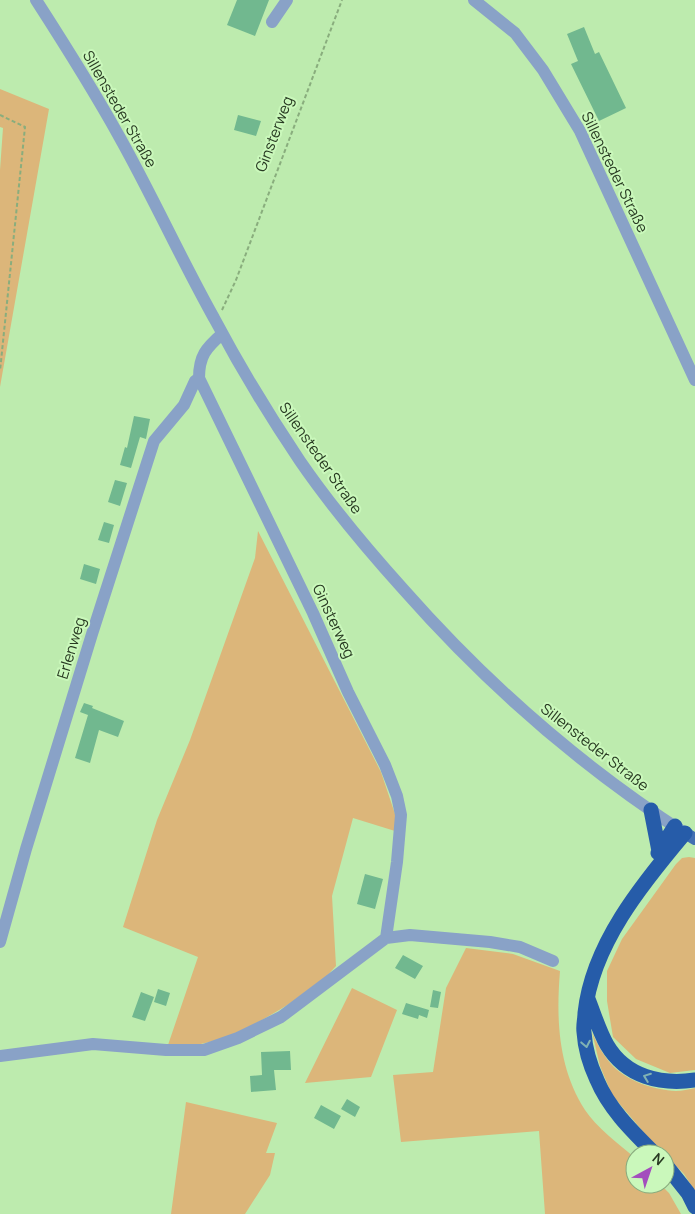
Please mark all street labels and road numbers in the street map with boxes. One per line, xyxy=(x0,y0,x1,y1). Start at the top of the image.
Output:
street label: Sillensteder Straße xyxy=(78,47,162,172)
street label: Ginsterweg xyxy=(250,93,298,175)
street label: Sillensteder Straße xyxy=(577,108,653,236)
street label: Sillensteder Straße xyxy=(275,398,368,518)
street label: Ginsterweg xyxy=(308,580,360,662)
street label: Erlenweg xyxy=(52,614,90,682)
street label: Sillensteder Straße xyxy=(537,698,654,796)

